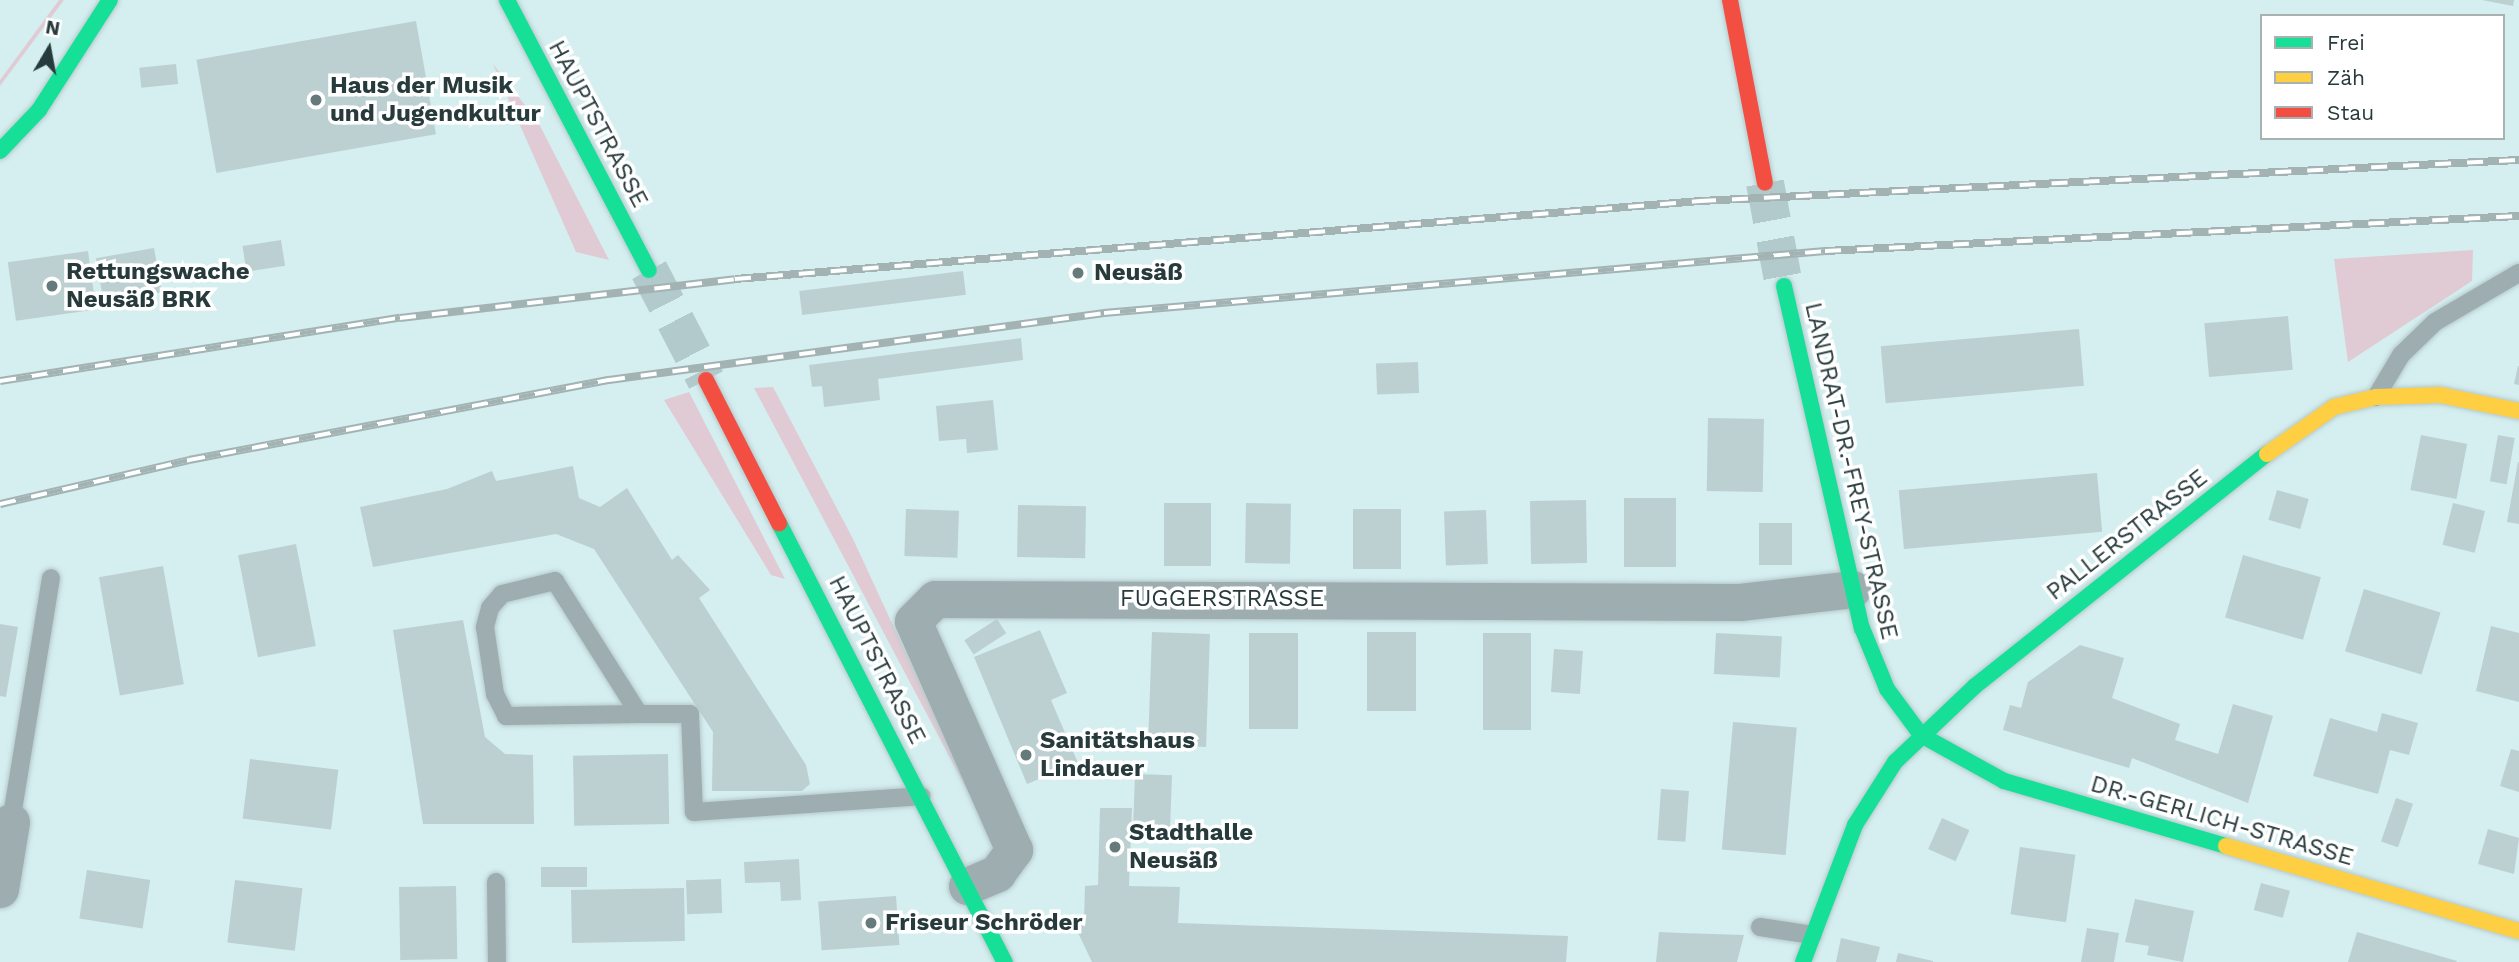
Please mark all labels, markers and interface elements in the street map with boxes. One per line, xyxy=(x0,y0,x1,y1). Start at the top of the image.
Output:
north arrow xyxy=(14,14,84,84)
legend xyxy=(2260,14,2505,140)
text: N xyxy=(44,15,62,40)
text: Frei xyxy=(2327,30,2365,55)
street label: HAUPTSTRASSE xyxy=(542,35,654,213)
text: Zäh xyxy=(2327,65,2365,90)
place label: Haus der Musik und Jugendkultur xyxy=(330,72,541,128)
marker: Haus der Musik und Jugendkultur xyxy=(308,92,324,108)
text: Stau xyxy=(2327,100,2374,125)
place label: Rettungswache Neusäß BRK xyxy=(66,258,250,314)
place label: Neusäß xyxy=(1094,259,1183,287)
marker: Neusäß xyxy=(1068,263,1088,283)
marker: Rettungswache Neusäß BRK xyxy=(44,278,60,294)
street label: LANDRAT-DR.-FREY-STRASSE xyxy=(1798,300,1904,642)
street label: PALLERSTRASSE xyxy=(2041,463,2213,607)
street label: HAUPTSTRASSE xyxy=(822,571,932,749)
street label: FUGGERSTRASSE xyxy=(1120,585,1324,613)
place label: Sanitätshaus Lindauer xyxy=(1040,727,1195,783)
marker: Sanitätshaus Lindauer xyxy=(1018,747,1034,763)
street label: DR.-GERLICH-STRASSE xyxy=(2087,770,2357,872)
place label: Stadthalle Neusäß xyxy=(1129,819,1253,875)
marker: Stadthalle Neusäß xyxy=(1107,839,1123,855)
place label: Friseur Schröder xyxy=(885,909,1083,937)
marker: Friseur Schröder xyxy=(863,915,879,931)

